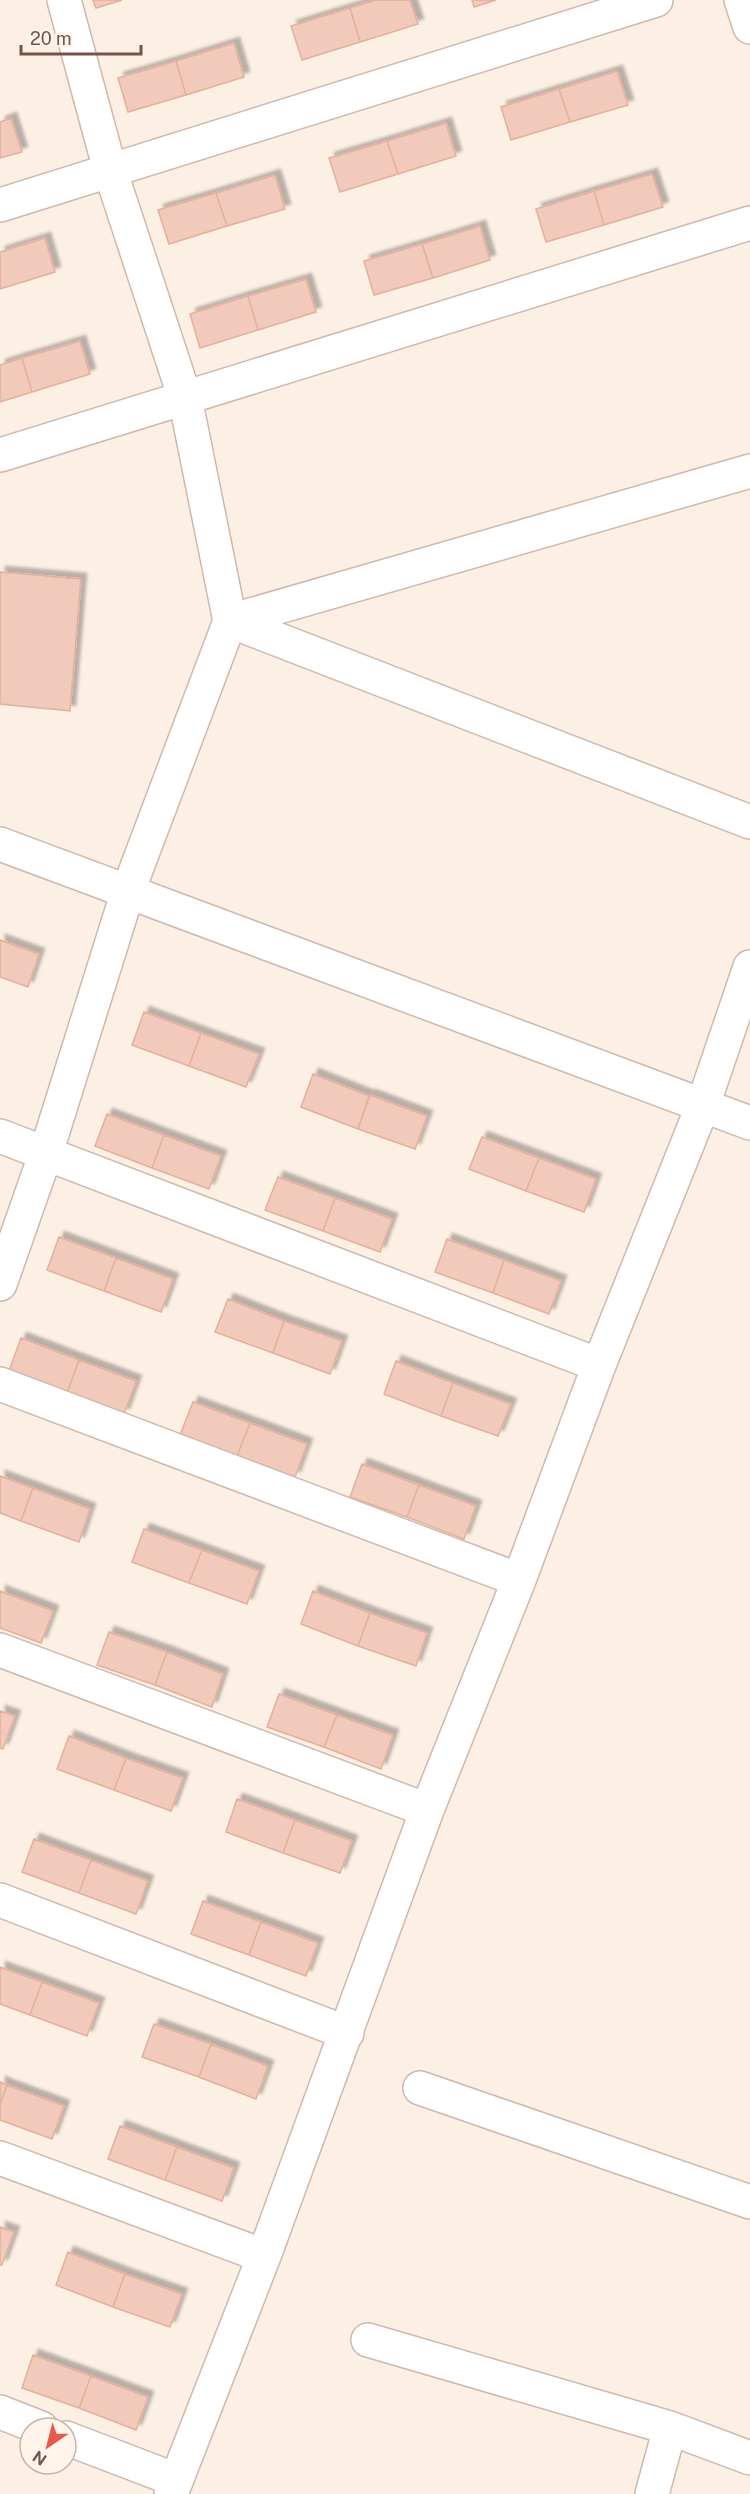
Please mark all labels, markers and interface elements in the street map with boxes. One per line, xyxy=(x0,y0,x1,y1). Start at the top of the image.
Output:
scale bar xyxy=(21,18,141,56)
text: 20 m xyxy=(30,28,72,49)
north arrow xyxy=(18,2416,78,2476)
text: N xyxy=(29,2447,50,2469)

